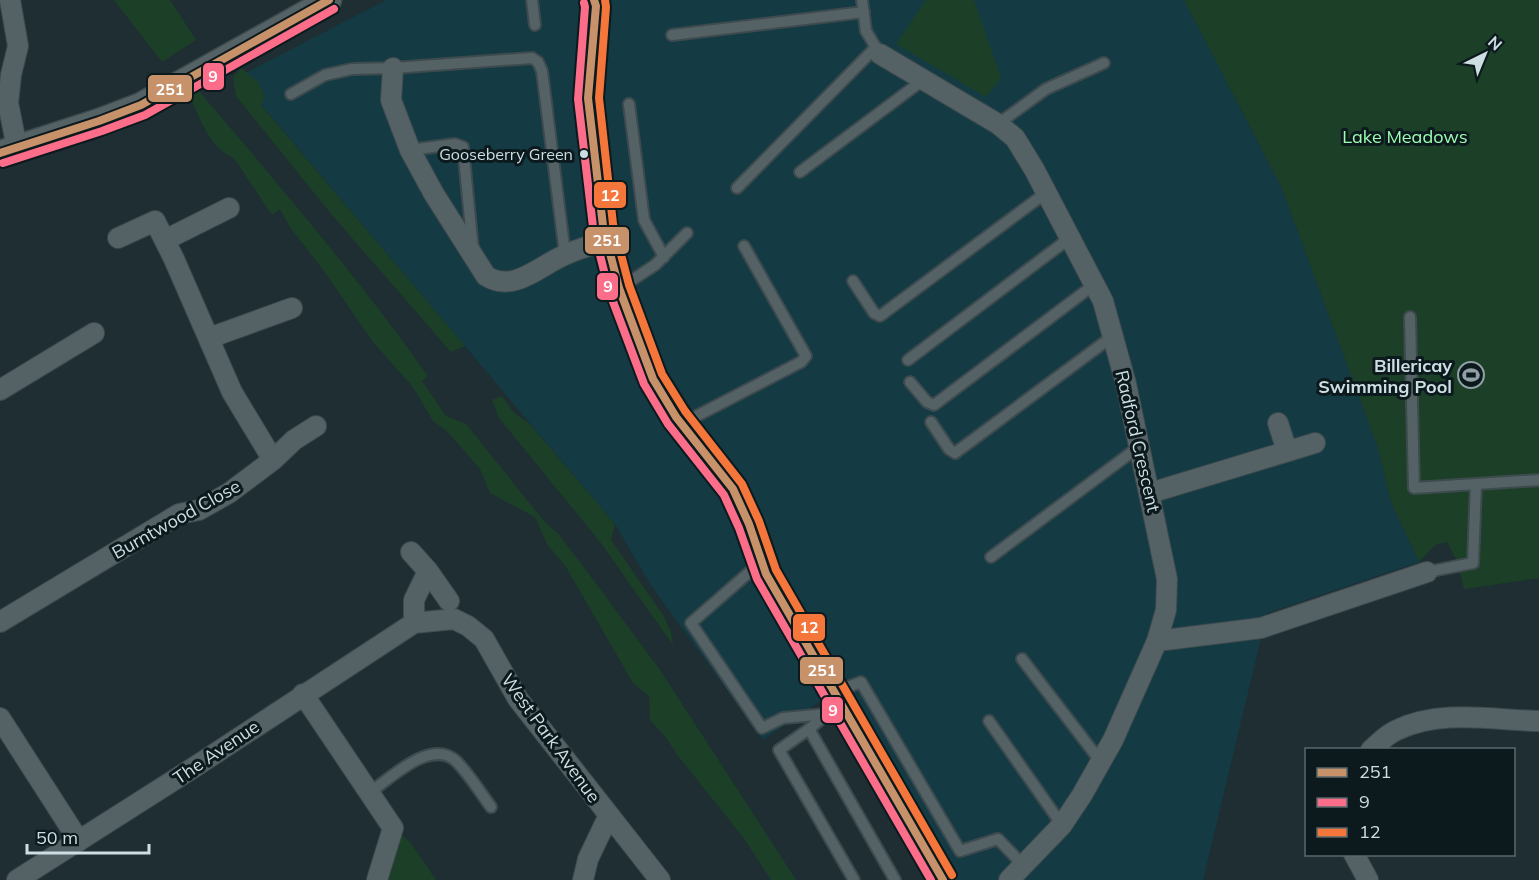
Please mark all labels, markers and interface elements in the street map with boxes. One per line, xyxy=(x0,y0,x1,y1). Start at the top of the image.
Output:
north arrow xyxy=(1455,24,1515,84)
text: N xyxy=(1484,32,1506,54)
line badge: 9 xyxy=(202,62,225,91)
text: 9 xyxy=(208,66,218,86)
line badge: 251 xyxy=(147,74,193,103)
text: 251 xyxy=(156,79,184,99)
park label: Lake Meadows xyxy=(1342,125,1468,148)
place label: Gooseberry Green xyxy=(439,144,573,164)
marker: Gooseberry Green xyxy=(578,148,590,160)
line badge: 12 xyxy=(593,181,627,209)
text: 12 xyxy=(600,185,620,205)
line badge: 251 xyxy=(584,226,630,255)
text: 251 xyxy=(593,230,621,250)
line badge: 9 xyxy=(596,272,619,301)
text: 9 xyxy=(603,276,613,296)
place label: Billericay Swimming Pool xyxy=(1318,354,1452,398)
sports icon: Billericay Swimming Pool xyxy=(1456,360,1486,390)
street label: Radford Crescent xyxy=(1110,368,1166,514)
street label: Burntwood Close xyxy=(108,474,244,564)
line badge: 12 xyxy=(792,613,826,642)
text: 12 xyxy=(799,617,819,637)
line badge: 251 xyxy=(799,656,844,685)
text: 251 xyxy=(808,660,836,680)
street label: West Park Avenue xyxy=(496,669,606,807)
line badge: 9 xyxy=(821,696,844,724)
text: 9 xyxy=(828,700,838,720)
street label: The Avenue xyxy=(169,715,263,789)
legend xyxy=(1305,748,1515,856)
text: 251 xyxy=(1359,760,1391,783)
text: 9 xyxy=(1359,790,1370,813)
scale bar xyxy=(27,817,148,855)
text: 12 xyxy=(1359,820,1381,843)
text: 50 m xyxy=(36,826,78,849)

